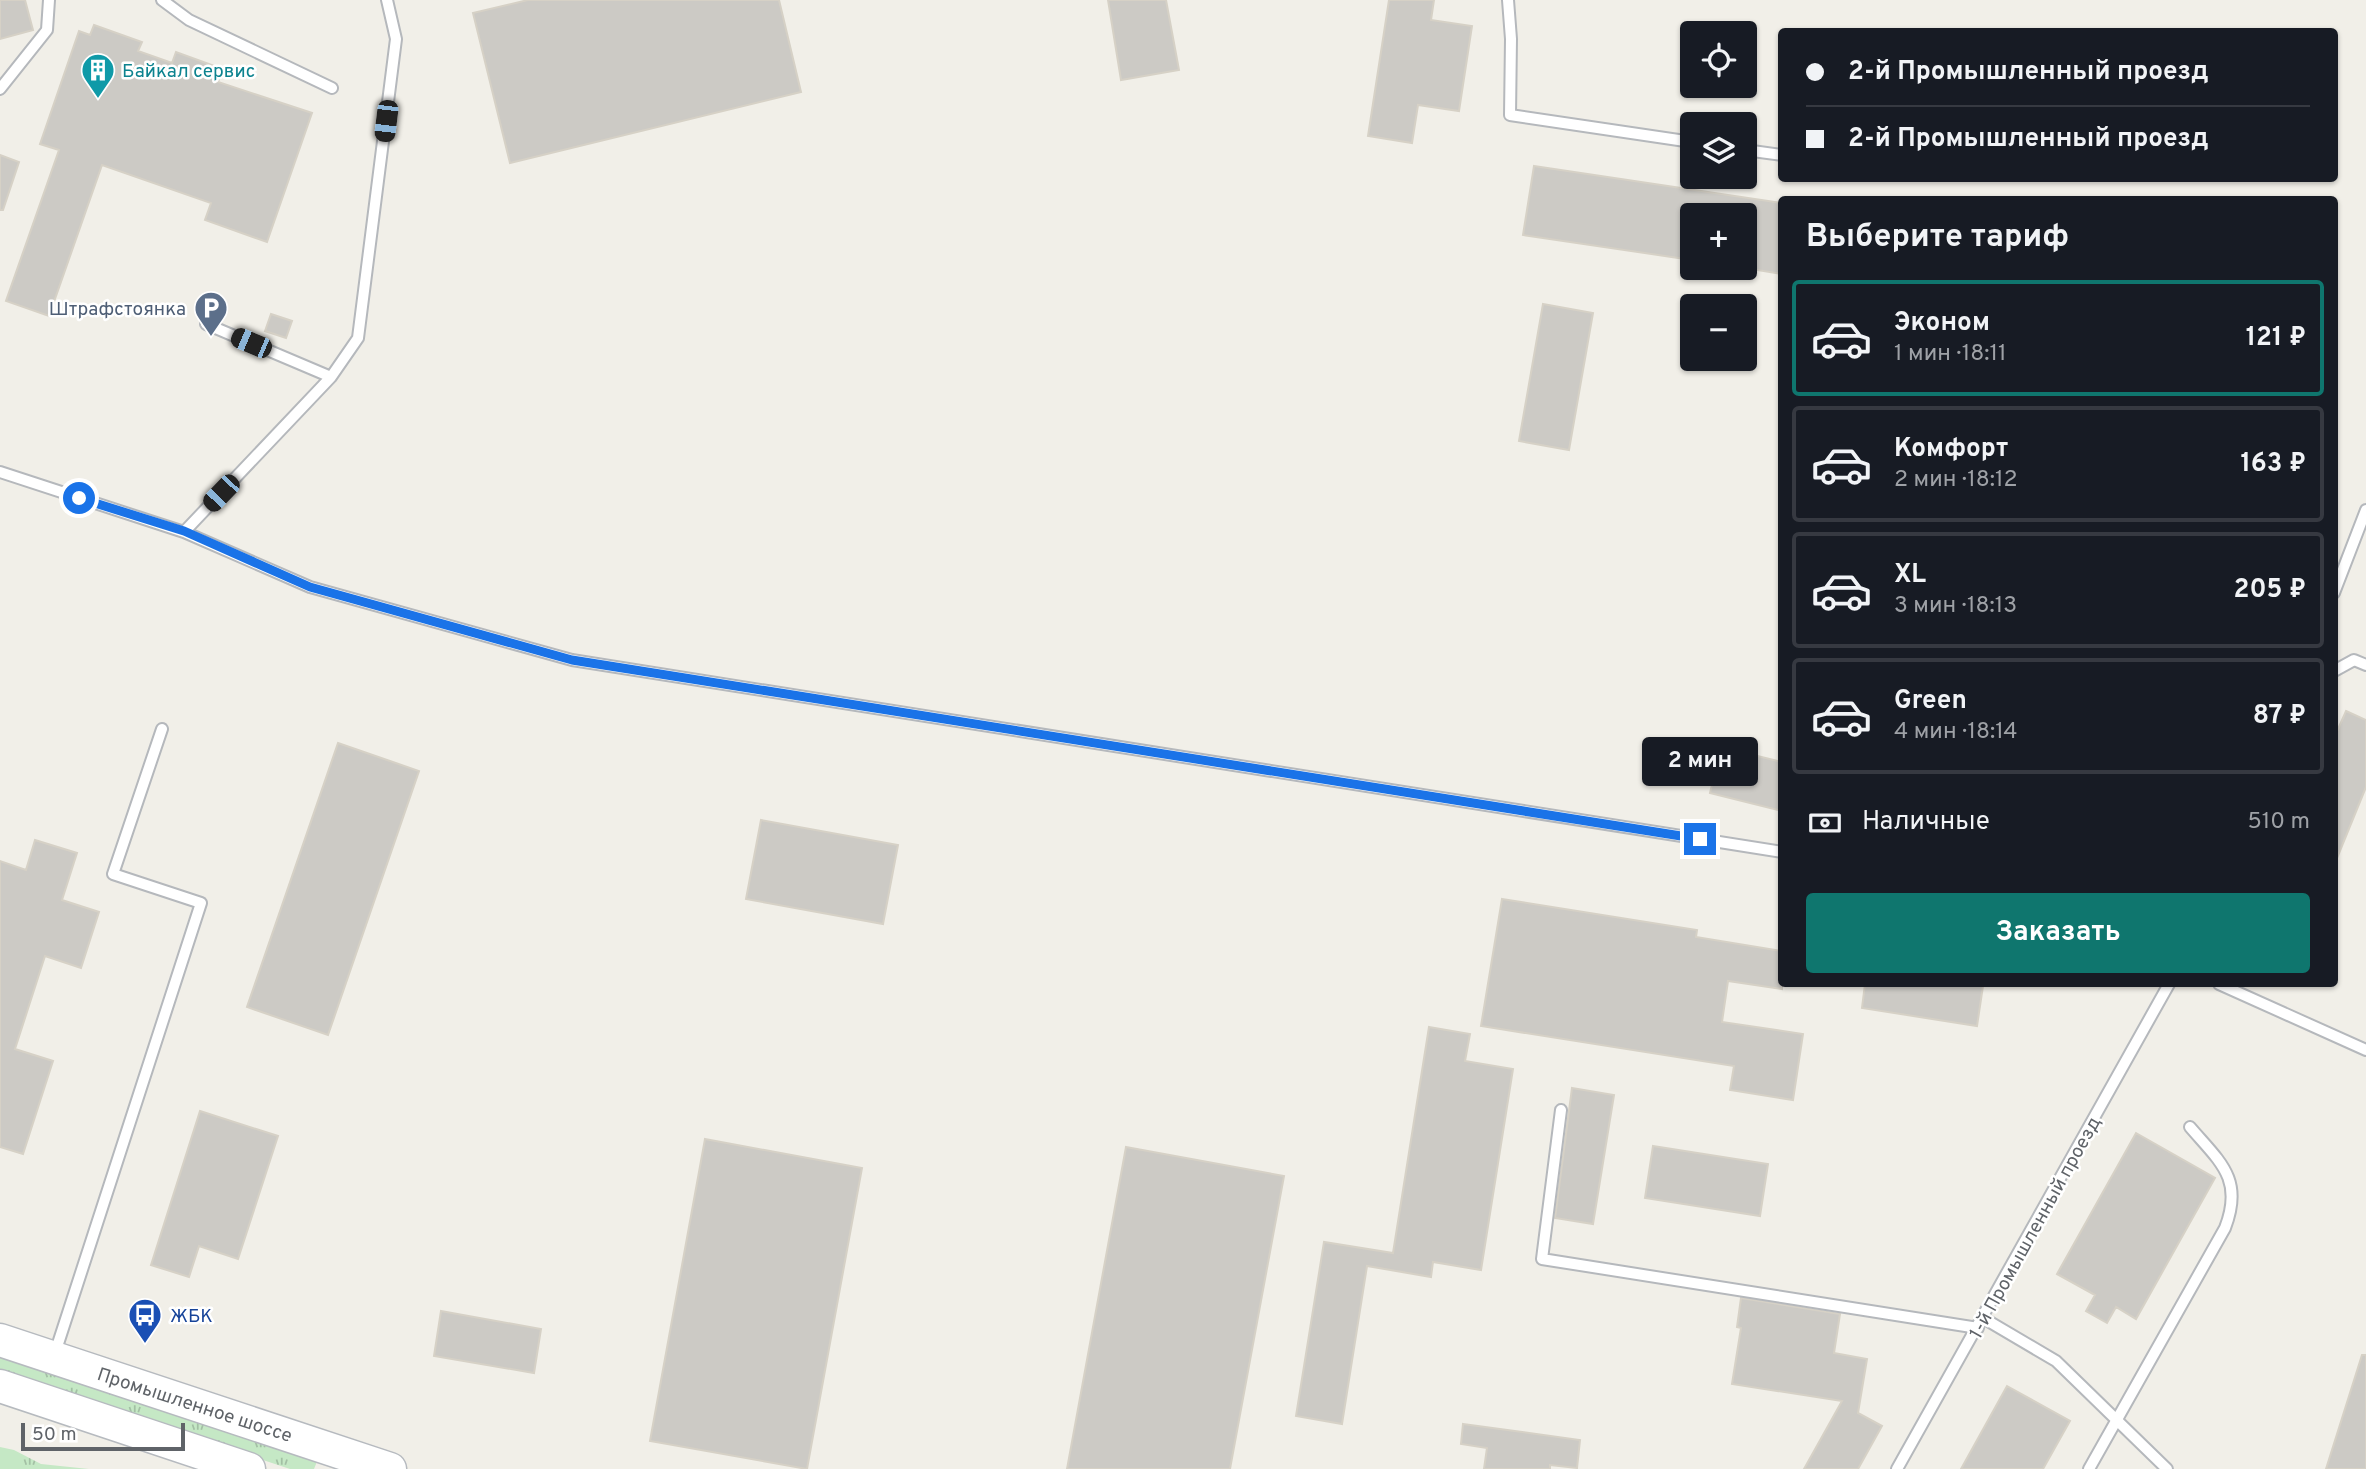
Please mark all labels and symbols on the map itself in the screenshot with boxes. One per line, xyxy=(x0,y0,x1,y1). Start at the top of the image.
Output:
building icon: Байкал сервис xyxy=(79,51,117,100)
place label: Байкал сервис xyxy=(122,60,255,84)
car xyxy=(374,99,399,143)
parking icon: Штрафстоянка xyxy=(192,289,230,338)
place label: Штрафстоянка xyxy=(49,298,186,322)
car xyxy=(228,325,275,361)
car xyxy=(199,471,244,515)
route start xyxy=(63,482,95,514)
callout: 2 мин xyxy=(1642,738,1758,786)
route end xyxy=(1684,823,1716,855)
street label: 1-й Промышленный проезд xyxy=(1965,1113,2107,1343)
bus stop icon: ЖБК xyxy=(126,1296,164,1345)
place label: ЖБК xyxy=(170,1305,213,1329)
street label: Промышленное шоссе xyxy=(94,1363,295,1449)
scale bar xyxy=(21,1420,186,1452)

